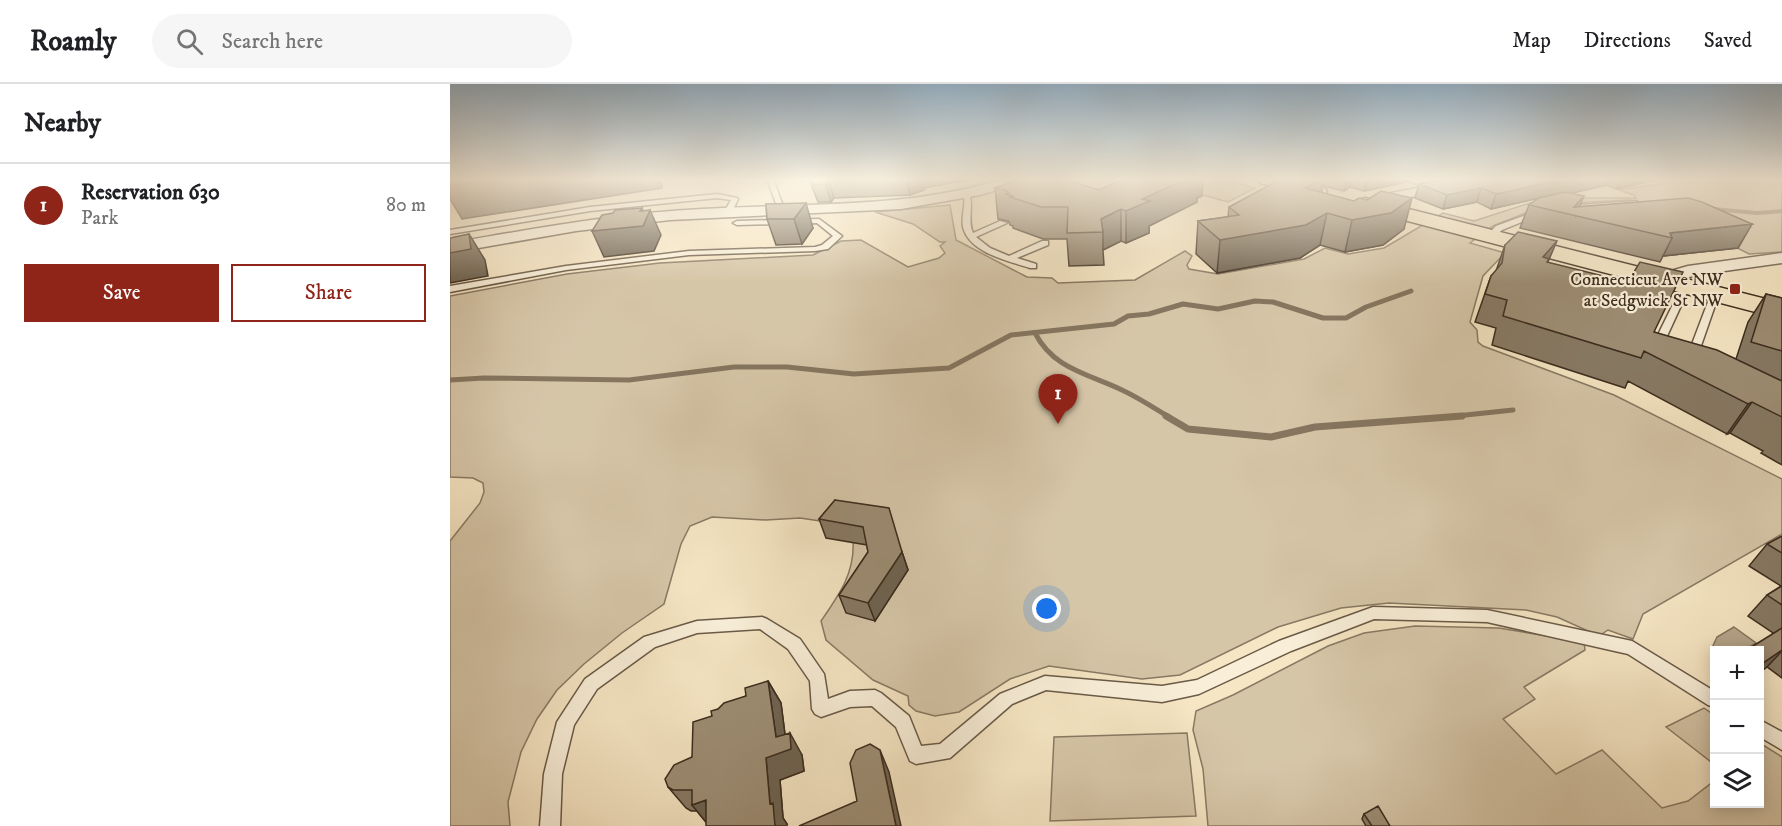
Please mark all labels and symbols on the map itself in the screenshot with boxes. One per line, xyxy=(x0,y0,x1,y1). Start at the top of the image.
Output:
place label: Connecticut Ave NW at Sedgwick St NW xyxy=(1570,269,1724,312)
marker: Connecticut Ave NW at Sedgwick St NW xyxy=(1728,282,1742,296)
pin: 1 xyxy=(1038,374,1078,424)
your location xyxy=(1032,594,1061,623)

